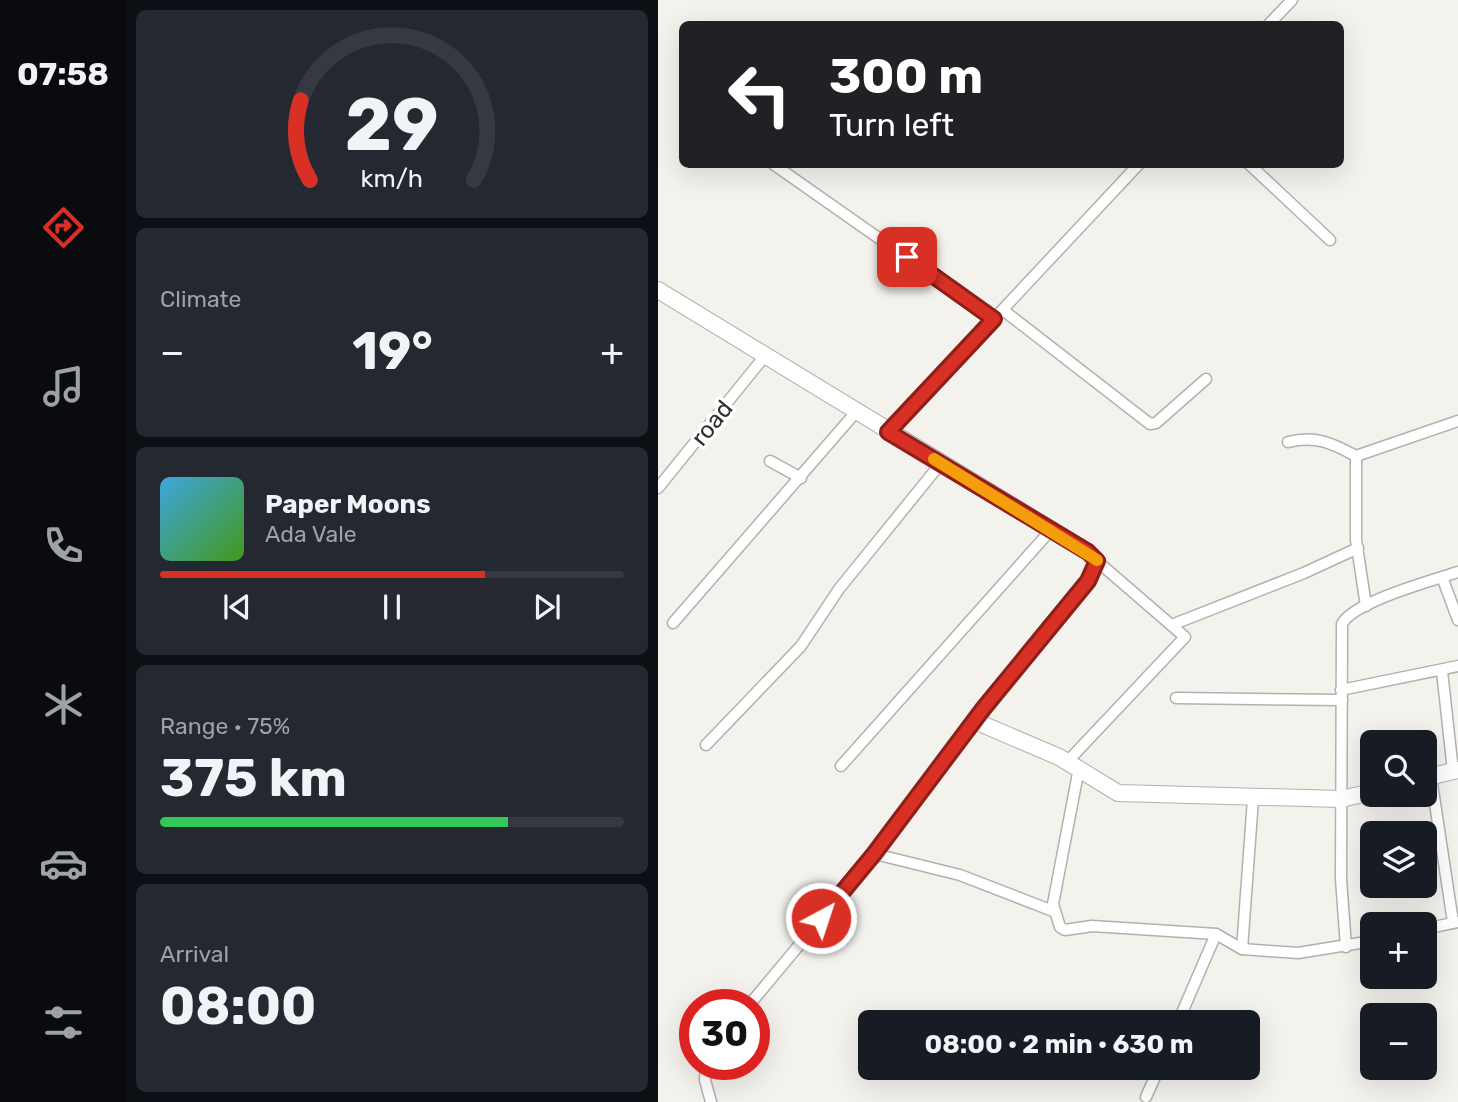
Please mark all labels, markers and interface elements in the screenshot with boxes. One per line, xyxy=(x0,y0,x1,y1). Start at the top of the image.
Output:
text: 300 m xyxy=(829,47,983,105)
icon: left xyxy=(714,49,805,140)
text: 07:58 xyxy=(17,55,109,93)
text: 29 xyxy=(345,83,439,169)
text: Turn left xyxy=(829,106,954,144)
text: km/h xyxy=(361,164,423,193)
icon: directions xyxy=(39,203,88,252)
pin xyxy=(877,227,937,287)
icon: arrive xyxy=(888,238,926,276)
text: Climate xyxy=(160,285,241,313)
text: 19° xyxy=(352,320,433,382)
text: − xyxy=(160,329,185,375)
text: + xyxy=(600,329,624,375)
icon: music xyxy=(39,362,88,411)
street label: road xyxy=(685,395,739,451)
text: Paper Moons xyxy=(265,489,431,520)
text: Ada Vale xyxy=(265,520,357,548)
icon: phone xyxy=(39,521,88,570)
icon: previous xyxy=(218,588,256,626)
icon: pause xyxy=(373,588,411,626)
icon: next xyxy=(528,588,566,626)
icon: climate xyxy=(39,680,88,729)
text: Range · 75% xyxy=(160,712,290,740)
map controls xyxy=(1360,730,1437,1080)
button: search xyxy=(1360,730,1437,807)
text: 375 km xyxy=(160,747,347,809)
button: layers xyxy=(1360,821,1437,898)
icon: car xyxy=(39,839,88,888)
position arrow xyxy=(784,881,858,955)
button: + xyxy=(1360,912,1437,989)
text: Arrival xyxy=(160,940,229,968)
text: 08:00 xyxy=(160,975,316,1037)
speed limit sign: 30 xyxy=(679,989,770,1080)
icon: filters xyxy=(39,998,88,1047)
button: − xyxy=(1360,1003,1437,1080)
text: 08:00 · 2 min · 630 m xyxy=(924,1029,1194,1060)

